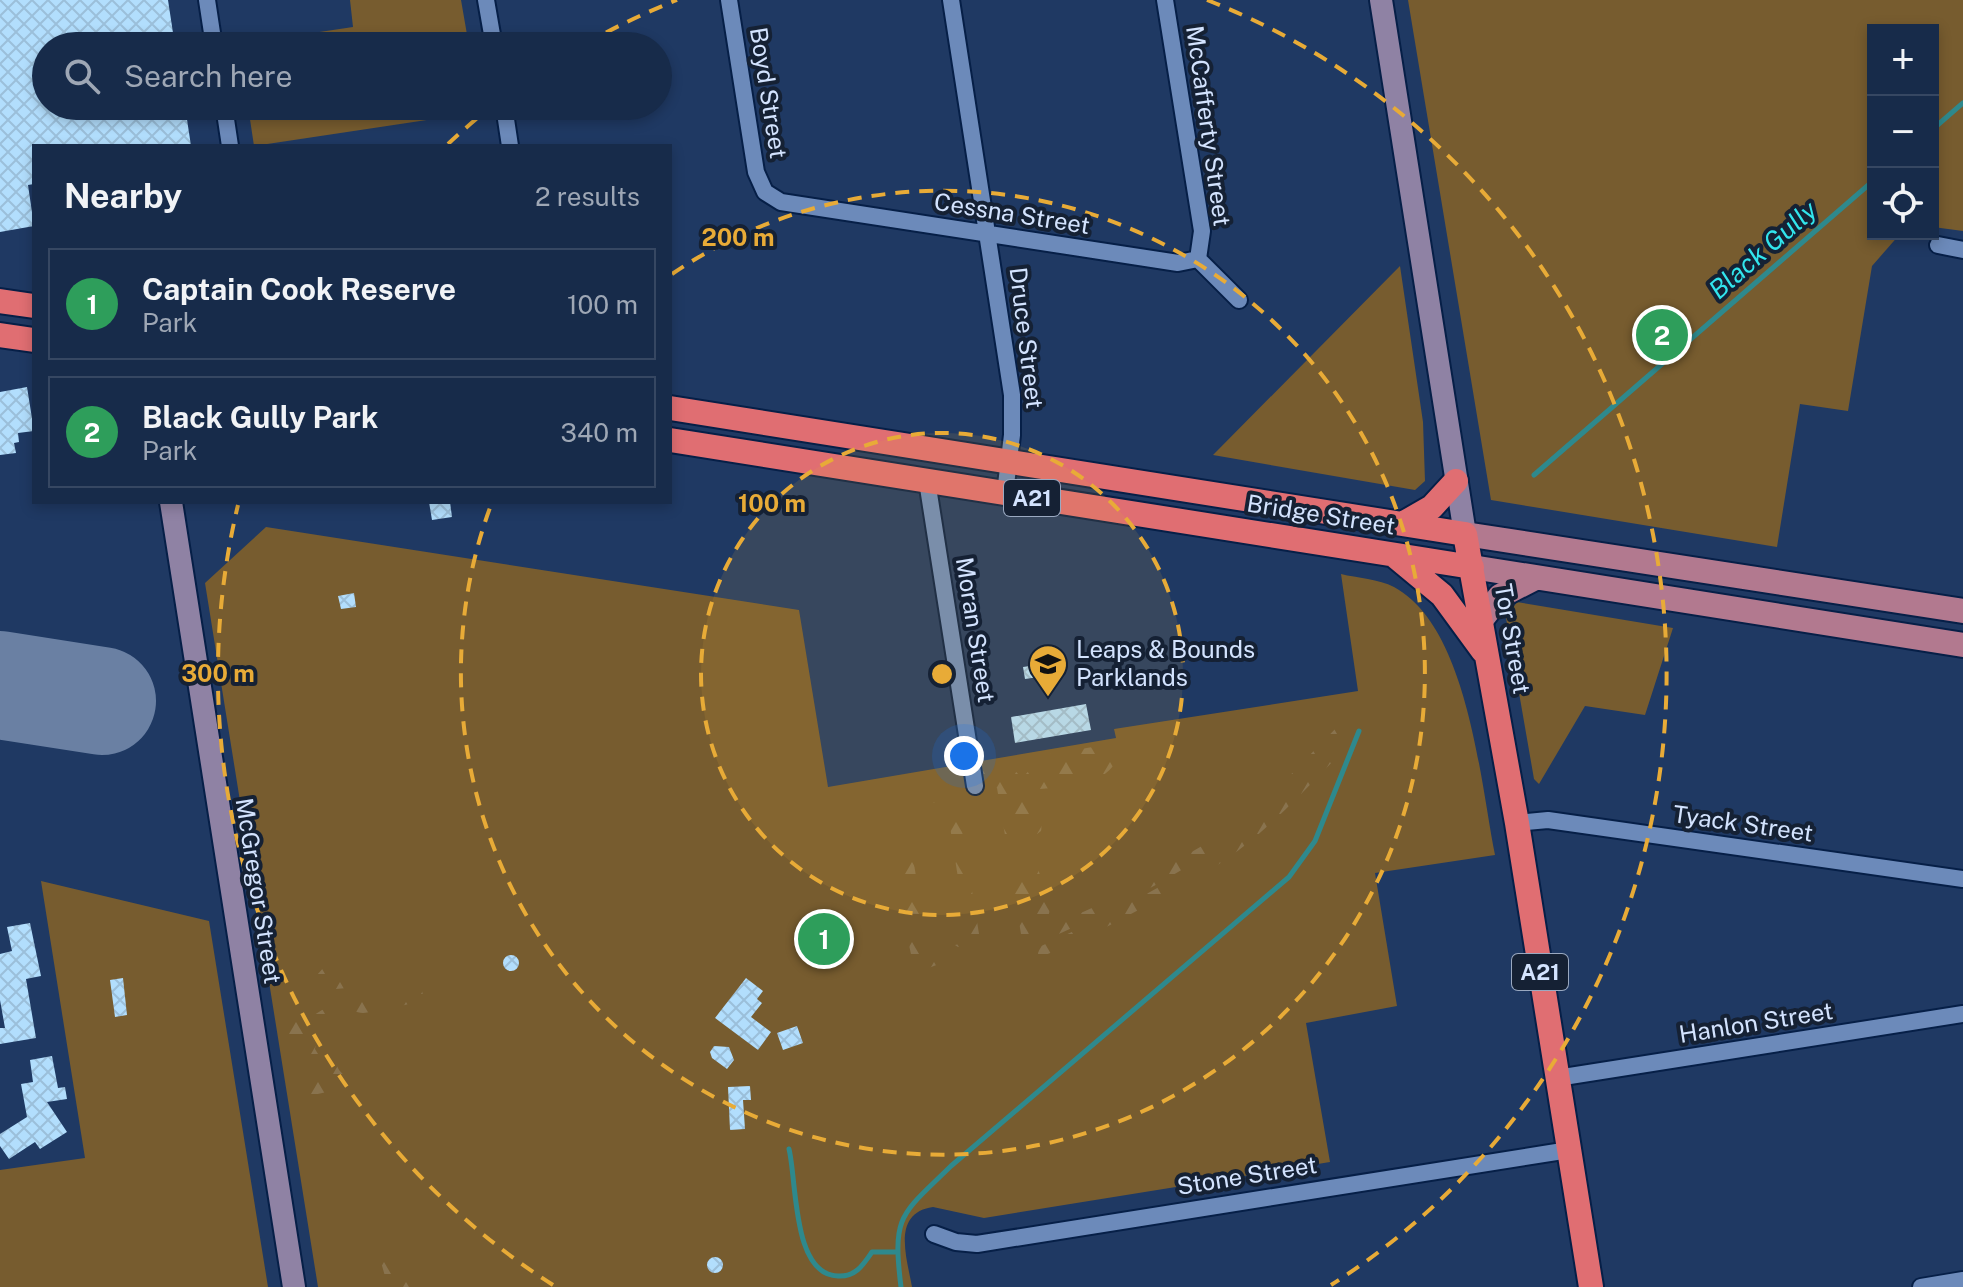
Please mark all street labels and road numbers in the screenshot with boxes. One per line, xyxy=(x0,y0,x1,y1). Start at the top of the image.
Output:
street label: McCafferty Street xyxy=(1181,24,1237,228)
street label: Boyd Street xyxy=(745,25,793,160)
street label: Cessna Street xyxy=(932,187,1092,239)
street label: Druce Street xyxy=(1004,266,1050,410)
road number: A21 xyxy=(1004,480,1060,516)
street label: Bridge Street xyxy=(1245,488,1397,540)
street label: Moran Street xyxy=(951,555,1001,704)
street label: Tor Street xyxy=(1490,581,1536,696)
street label: McGregor Street xyxy=(230,796,288,986)
street label: Tyack Street xyxy=(1671,799,1815,847)
road number: A21 xyxy=(1512,954,1568,990)
street label: Hanlon Street xyxy=(1677,996,1835,1048)
street label: Stone Street xyxy=(1175,1150,1319,1200)

